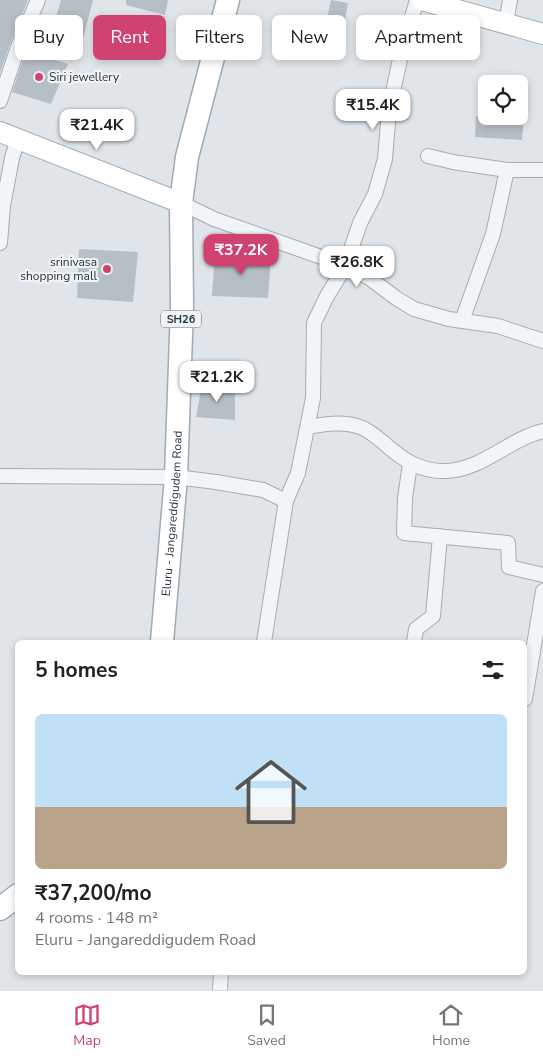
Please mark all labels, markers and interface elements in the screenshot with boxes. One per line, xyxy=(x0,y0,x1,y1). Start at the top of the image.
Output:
chip: Buy xyxy=(15,15,83,60)
chip: Rent xyxy=(93,15,166,60)
chip: Filters xyxy=(176,15,262,60)
chip: New xyxy=(272,15,346,60)
chip: Apartment xyxy=(356,15,480,60)
place label: Siri jewellery xyxy=(49,69,120,85)
marker: Siri jewellery xyxy=(33,71,45,83)
map controls xyxy=(478,75,528,125)
button: locate xyxy=(478,75,528,125)
pin: ₹15.4K xyxy=(332,88,414,131)
text: ₹15.4K xyxy=(347,94,400,116)
pin: ₹21.4K xyxy=(56,108,138,151)
text: ₹21.4K xyxy=(71,114,124,136)
pin: ₹37.2K xyxy=(200,234,282,276)
text: ₹37.2K xyxy=(215,239,268,261)
pin: ₹26.8K xyxy=(316,246,398,288)
text: ₹26.8K xyxy=(331,251,384,273)
place label: srinivasa shopping mall xyxy=(20,254,97,284)
marker: srinivasa shopping mall xyxy=(101,263,113,275)
road number: SH26 xyxy=(161,310,201,328)
pin: ₹21.2K xyxy=(176,360,258,403)
text: ₹21.2K xyxy=(191,366,244,388)
street label: Eluru - Jangareddigudem Road xyxy=(158,430,186,597)
text: 5 homes xyxy=(35,656,118,684)
icon: filters xyxy=(479,656,507,684)
icon: home xyxy=(226,747,316,837)
text: ₹37,200/mo xyxy=(35,879,152,907)
text: 4 rooms · 148 m² xyxy=(35,907,158,929)
text: Eluru - Jangareddigudem Road xyxy=(35,929,256,951)
tab: Map xyxy=(73,1001,101,1050)
tab: Saved xyxy=(247,1001,286,1050)
tab: Home xyxy=(432,1001,470,1050)

